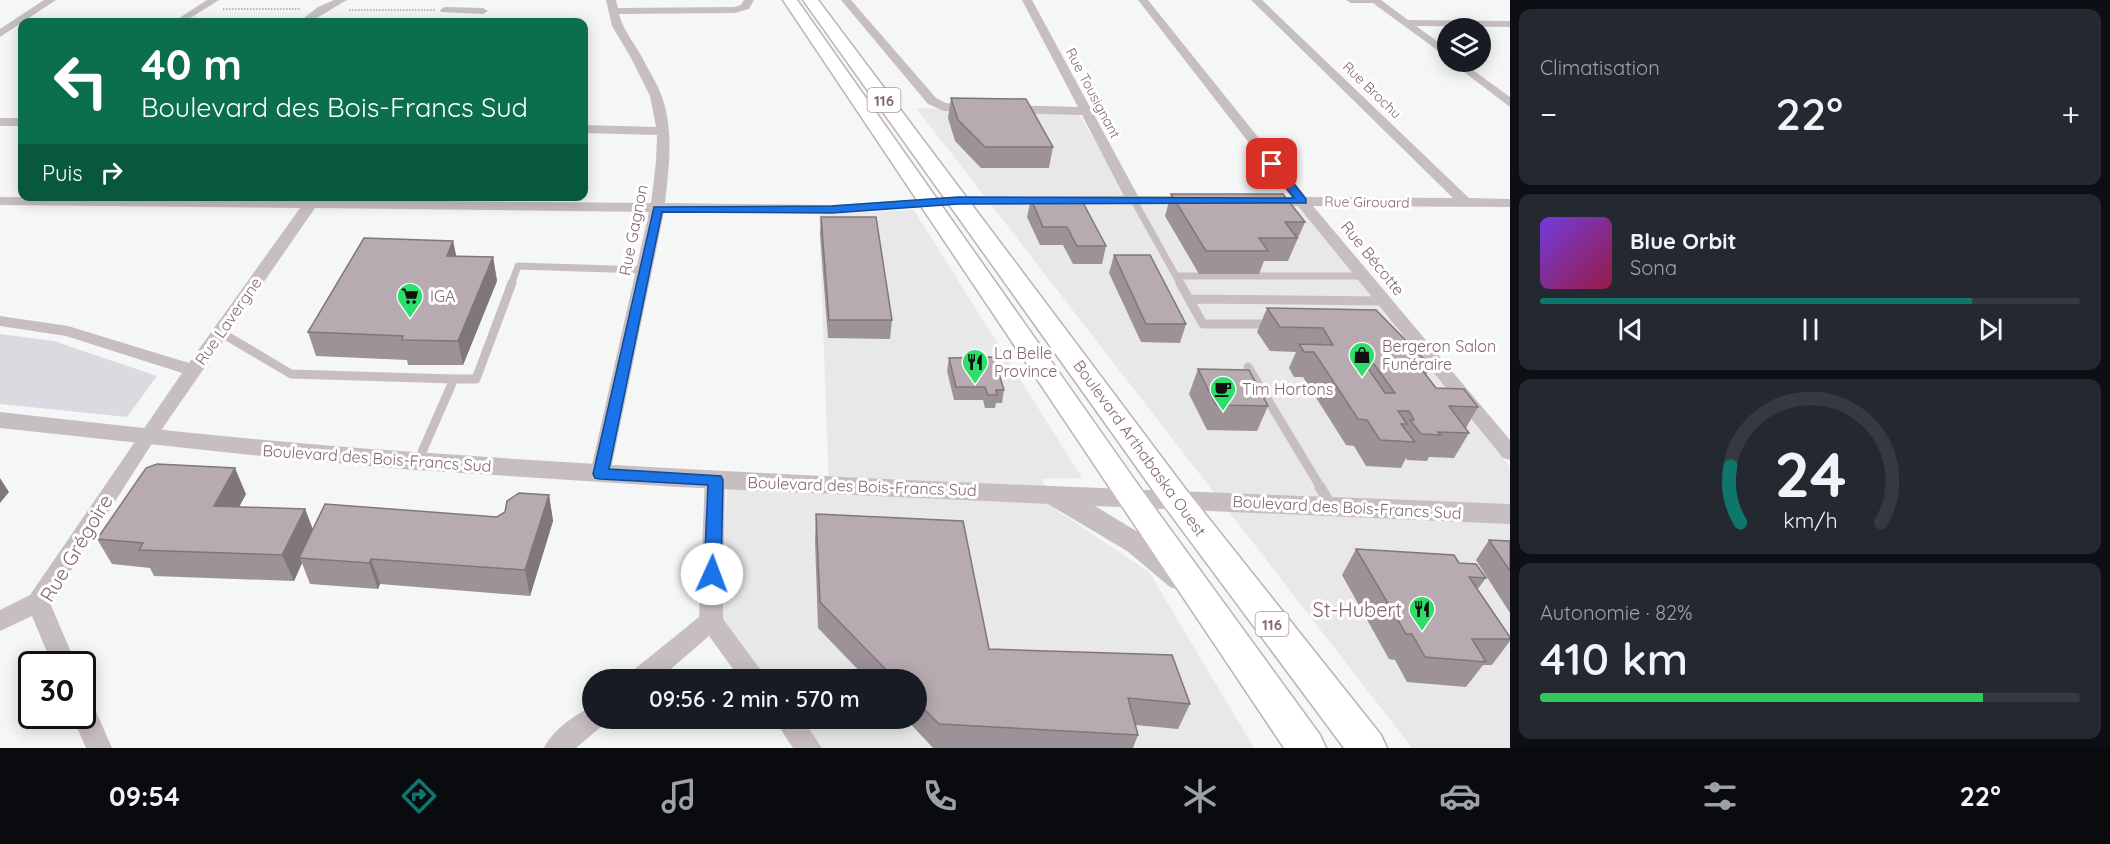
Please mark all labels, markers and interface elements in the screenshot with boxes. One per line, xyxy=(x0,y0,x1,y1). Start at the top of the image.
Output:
map controls xyxy=(1437,18,1491,72)
button: layers xyxy=(1437,18,1491,72)
text: 40 m xyxy=(141,38,242,91)
icon: left xyxy=(42,42,120,120)
street label: Rue Tousignant xyxy=(1062,45,1125,142)
text: Climatisation xyxy=(1540,55,1660,80)
street label: Rue Brochu xyxy=(1339,58,1405,122)
text: 22° xyxy=(1776,85,1843,141)
road number: 116 xyxy=(868,88,900,112)
text: Boulevard des Bois-Francs Sud xyxy=(141,90,528,124)
text: − xyxy=(1540,93,1557,134)
text: + xyxy=(2061,93,2080,134)
pin xyxy=(1246,138,1297,189)
icon: arrive xyxy=(1255,147,1288,180)
icon: right xyxy=(95,156,128,189)
text: Puis xyxy=(42,159,83,187)
street label: Rue Gagnon xyxy=(614,183,652,277)
street label: Rue Girouard xyxy=(1324,192,1410,212)
street label: Rue Bécotte xyxy=(1337,217,1409,299)
text: Blue Orbit xyxy=(1630,227,1736,255)
text: Sona xyxy=(1630,255,1677,280)
street label: Rue Lavergne xyxy=(190,273,266,369)
supermarket icon: IGA xyxy=(395,281,425,319)
place label: IGA xyxy=(430,286,455,306)
icon: previous xyxy=(1614,313,1647,346)
icon: pause xyxy=(1794,313,1827,346)
icon: next xyxy=(1974,313,2007,346)
place label: Bergeron Salon Funéraire xyxy=(1382,336,1496,374)
shop icon: Bergeron Salon Funéraire xyxy=(1347,340,1377,378)
place label: La Belle Province xyxy=(994,343,1057,381)
restaurant icon: La Belle Province xyxy=(960,347,990,385)
street label: Boulevard Arthabaska Ouest xyxy=(1069,356,1211,540)
cafe icon: Tim Hortons xyxy=(1208,374,1238,412)
place label: Tim Hortons xyxy=(1242,379,1333,399)
text: 24 xyxy=(1774,436,1846,514)
street label: Boulevard des Bois-Francs Sud xyxy=(262,440,492,476)
street label: Boulevard des Bois-Francs Sud xyxy=(747,472,977,500)
street label: Rue Grégoire xyxy=(34,490,118,606)
street label: Boulevard des Bois-Francs Sud xyxy=(1232,491,1462,523)
text: km/h xyxy=(1783,508,1837,534)
position arrow xyxy=(680,542,744,606)
restaurant icon: St-Hubert xyxy=(1407,594,1437,632)
place label: St-Hubert xyxy=(1313,597,1402,622)
text: Autonomie · 82% xyxy=(1540,600,1693,625)
road number: 116 xyxy=(1256,612,1288,636)
text: 410 km xyxy=(1540,630,1688,686)
speed limit sign: 30 xyxy=(18,651,96,729)
text: 09:56 · 2 min · 570 m xyxy=(649,685,860,713)
icon: directions xyxy=(398,775,440,817)
icon: music xyxy=(658,775,700,817)
icon: phone xyxy=(919,775,961,817)
icon: climate xyxy=(1179,775,1221,817)
icon: car xyxy=(1439,775,1481,817)
icon: filters xyxy=(1699,775,1741,817)
text: 09:54 xyxy=(109,779,180,813)
text: 22° xyxy=(1959,779,2001,813)

